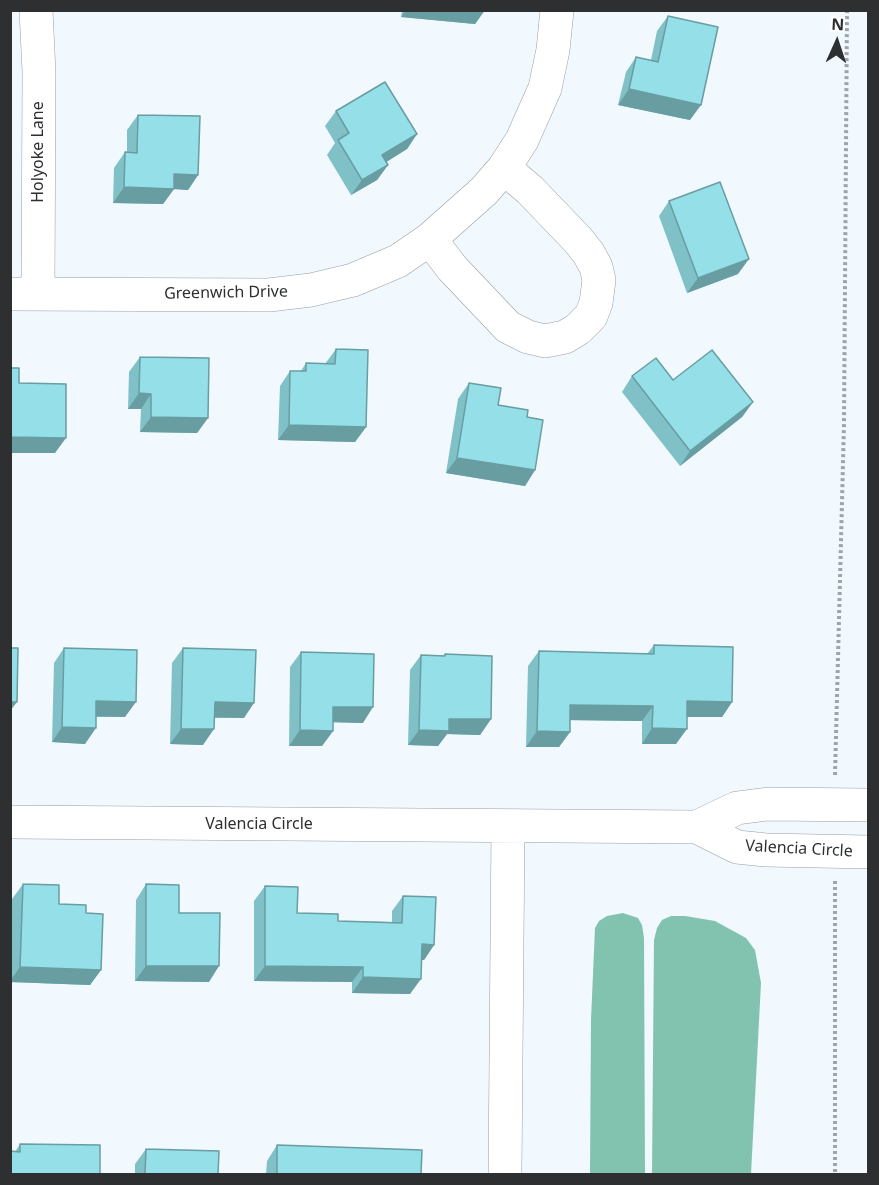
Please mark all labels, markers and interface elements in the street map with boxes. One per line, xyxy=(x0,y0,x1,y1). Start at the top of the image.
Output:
north arrow xyxy=(807,12,867,72)
text: N xyxy=(831,13,845,35)
street label: Holyoke Lane xyxy=(28,101,48,203)
street label: Greenwich Drive xyxy=(164,282,288,304)
street label: Valencia Circle xyxy=(205,814,313,834)
street label: Valencia Circle xyxy=(745,837,853,861)

